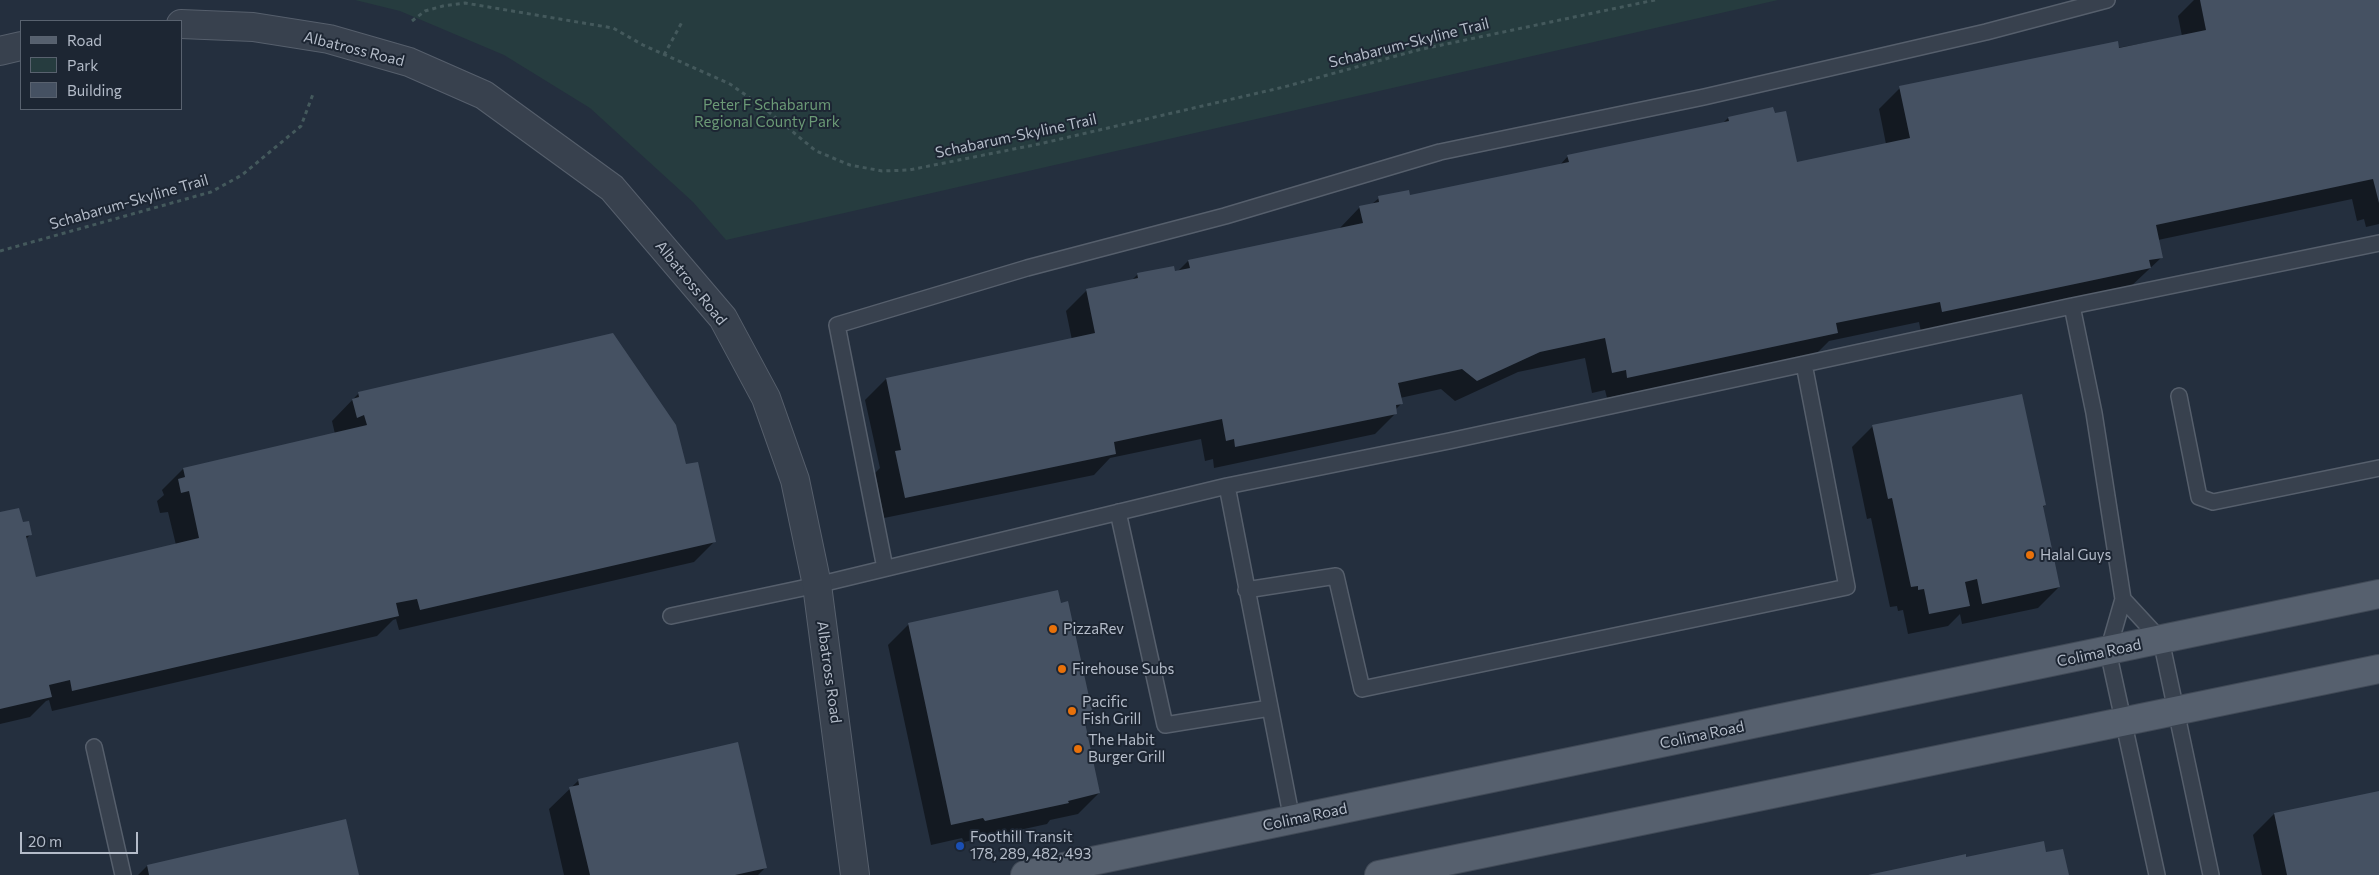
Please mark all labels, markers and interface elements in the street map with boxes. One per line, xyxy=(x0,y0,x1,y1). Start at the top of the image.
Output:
street label: Schabarum-Skyline Trail xyxy=(1327,14,1491,72)
legend xyxy=(20,20,182,110)
street label: Albatross Road xyxy=(302,28,406,70)
text: Road xyxy=(67,31,102,49)
text: Park xyxy=(67,56,98,74)
text: Building xyxy=(67,81,122,99)
park label: Peter F Schabarum Regional County Park xyxy=(694,96,840,131)
street label: Schabarum-Skyline Trail xyxy=(934,110,1098,162)
street label: Schabarum-Skyline Trail xyxy=(47,171,211,233)
street label: Albatross Road xyxy=(652,237,730,329)
place label: Halal Guys xyxy=(2040,546,2111,564)
marker: Halal Guys xyxy=(2024,549,2036,561)
street label: Albatross Road xyxy=(813,620,845,724)
place label: PizzaRev xyxy=(1063,620,1124,638)
marker: PizzaRev xyxy=(1047,623,1059,635)
street label: Colima Road xyxy=(2055,635,2143,671)
place label: Firehouse Subs xyxy=(1072,660,1174,678)
marker: Firehouse Subs xyxy=(1056,663,1068,675)
place label: Pacific Fish Grill xyxy=(1082,693,1141,728)
marker: Pacific Fish Grill xyxy=(1066,705,1078,717)
street label: Colima Road xyxy=(1658,717,1746,753)
place label: The Habit Burger Grill xyxy=(1088,731,1165,766)
marker: The Habit Burger Grill xyxy=(1072,743,1084,755)
street label: Colima Road xyxy=(1261,799,1349,835)
scale bar xyxy=(22,822,140,854)
place label: Foothill Transit 178, 289, 482, 493 xyxy=(970,828,1091,863)
text: 20 m xyxy=(28,832,62,850)
marker: Foothill Transit 178, 289, 482, 493 xyxy=(954,840,966,852)

